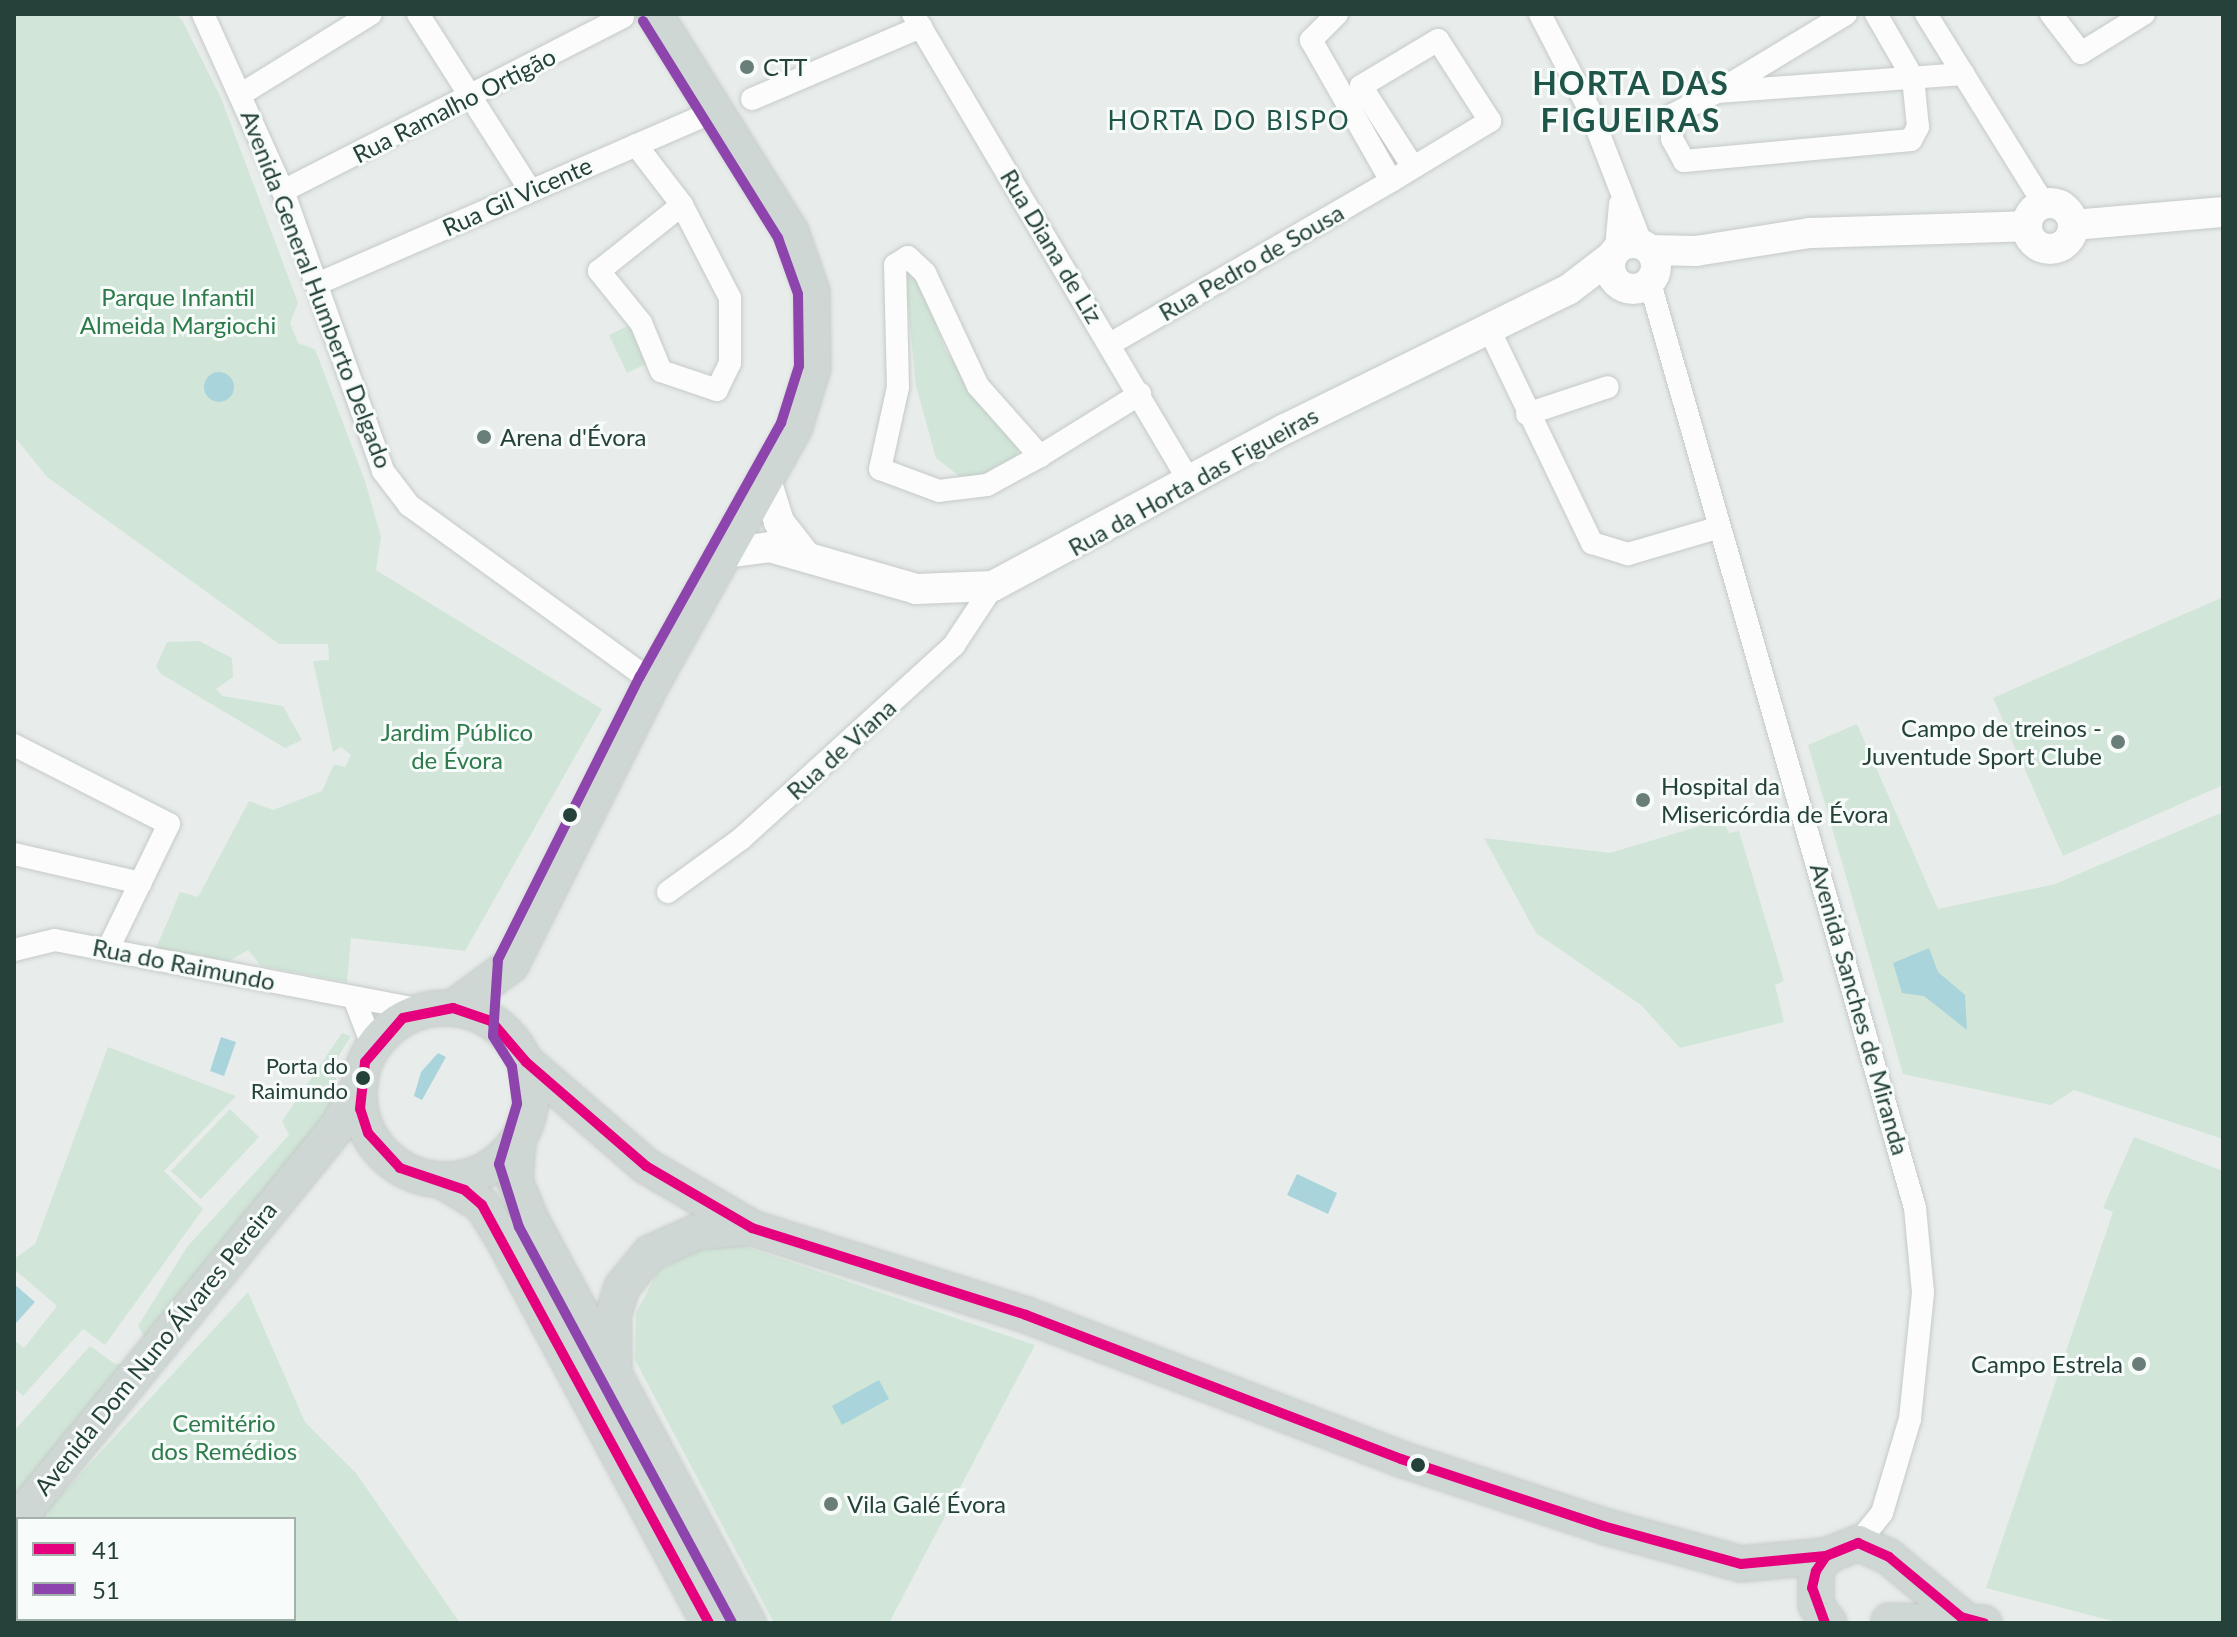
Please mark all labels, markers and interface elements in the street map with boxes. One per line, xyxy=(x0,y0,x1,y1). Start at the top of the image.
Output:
street label: Rua Ramalho Ortigão xyxy=(348,41,560,169)
place label: CTT xyxy=(763,53,807,81)
marker: CTT xyxy=(738,58,756,76)
district label: HORTA DAS FIGUEIRAS xyxy=(1532,65,1730,140)
district label: HORTA DO BISPO xyxy=(1107,105,1351,137)
street label: Avenida General Humberto Delgado xyxy=(235,106,399,472)
street label: Rua Gil Vicente xyxy=(437,150,597,242)
street label: Rua Diana de Liz xyxy=(995,164,1109,328)
street label: Rua Pedro de Sousa xyxy=(1154,197,1348,327)
park label: Parque Infantil Almeida Margiochi xyxy=(80,283,276,339)
street label: Rua da Horta das Figueiras xyxy=(1063,400,1323,562)
place label: Arena d'Évora xyxy=(500,423,646,451)
marker: Arena d'Évora xyxy=(475,428,493,446)
street label: Rua de Viana xyxy=(780,692,902,806)
place label: Campo de treinos - Juventude Sport Clube xyxy=(1862,714,2102,770)
park label: Jardim Público de Évora xyxy=(381,718,533,774)
marker: Campo de treinos - Juventude Sport Clube xyxy=(2109,733,2127,751)
place label: Hospital da Misericórdia de Évora xyxy=(1661,772,1889,828)
marker: Hospital da Misericórdia de Évora xyxy=(1632,789,1654,811)
unlabelled marker xyxy=(562,807,578,823)
street label: Avenida Sanches de Miranda xyxy=(1805,860,1915,1158)
street label: Rua do Raimundo xyxy=(90,932,278,996)
place label: Porta do Raimundo xyxy=(251,1052,348,1104)
marker: Porta do Raimundo xyxy=(355,1070,371,1086)
street label: Avenida Dom Nuno Álvares Pereira xyxy=(27,1195,283,1501)
place label: Campo Estrela xyxy=(1971,1350,2123,1378)
marker: Campo Estrela xyxy=(2130,1355,2148,1373)
park label: Cemitério dos Remédios xyxy=(151,1409,297,1465)
unlabelled marker xyxy=(1410,1457,1426,1473)
place label: Vila Galé Évora xyxy=(847,1490,1006,1518)
marker: Vila Galé Évora xyxy=(822,1495,840,1513)
legend xyxy=(16,1517,296,1621)
text: 41 xyxy=(92,1535,120,1564)
text: 51 xyxy=(92,1575,120,1604)

